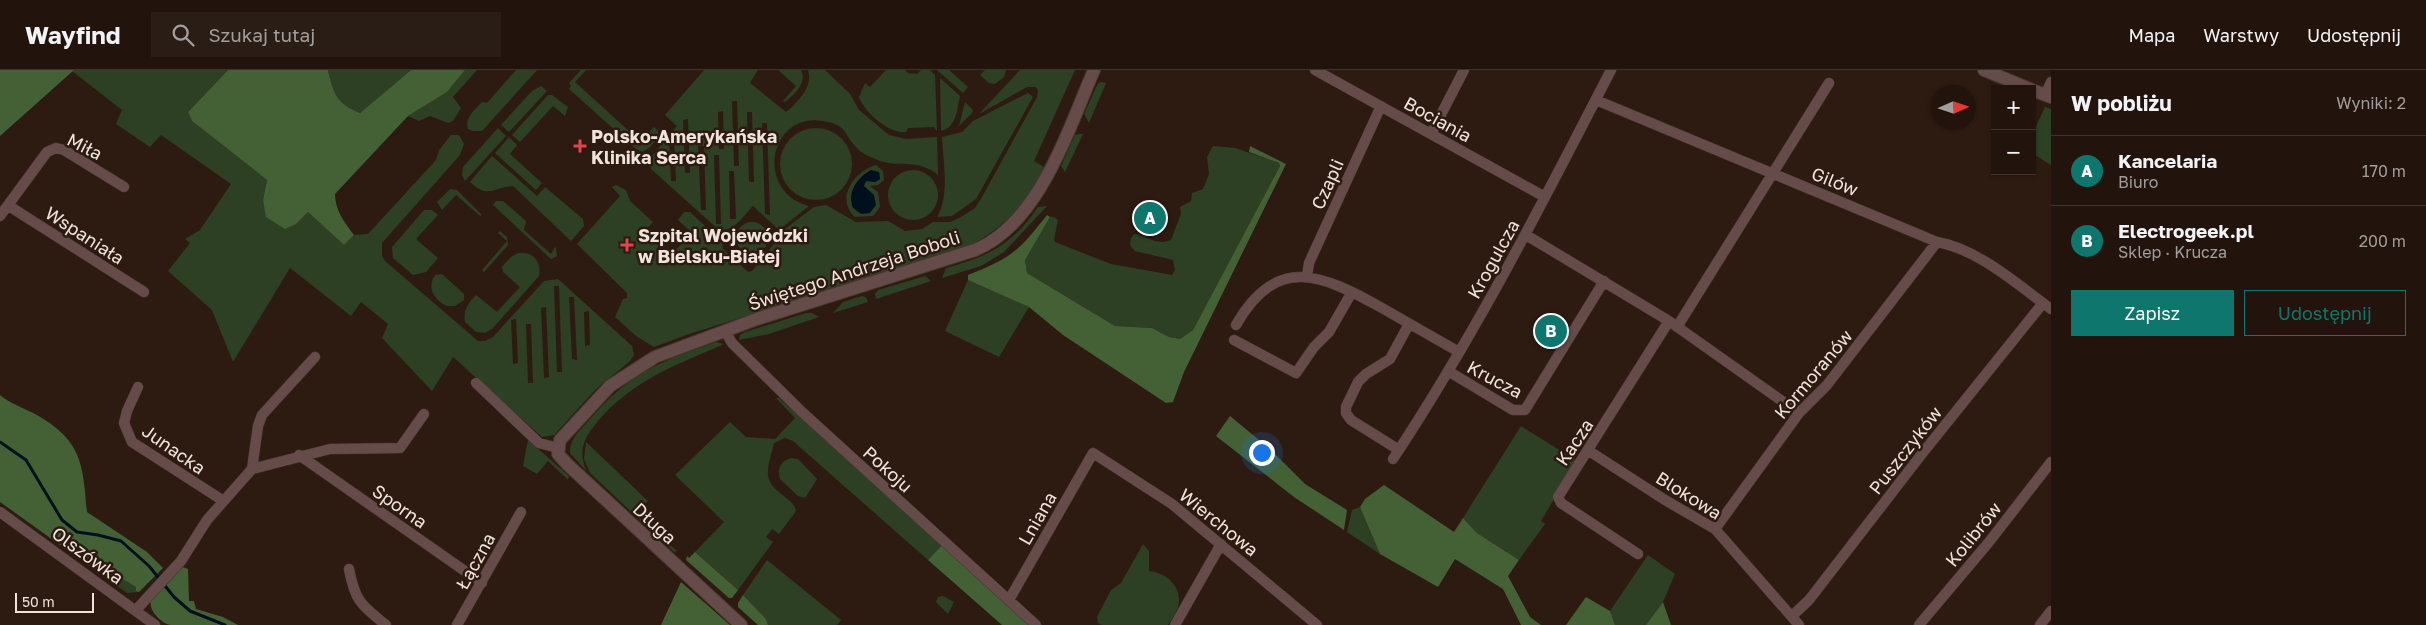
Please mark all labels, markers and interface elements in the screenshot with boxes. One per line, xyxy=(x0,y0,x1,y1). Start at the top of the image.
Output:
search box xyxy=(151,12,501,57)
text: Wayfind xyxy=(25,20,121,49)
icon: search xyxy=(169,21,197,49)
text: Szukaj tutaj xyxy=(209,23,315,46)
text: Mapa xyxy=(2128,24,2175,46)
text: Warstwy xyxy=(2203,24,2279,46)
text: Udostępnij xyxy=(2307,24,2401,46)
north arrow xyxy=(1931,85,1976,130)
map controls xyxy=(1991,85,2036,175)
button: + xyxy=(1991,85,2036,130)
text: W pobliżu xyxy=(2071,90,2172,116)
street label: Bociania xyxy=(1400,92,1476,146)
text: Wyniki: 2 xyxy=(2336,93,2406,113)
place label: Polsko-Amerykańska Klinika Serca xyxy=(591,125,777,168)
street label: Miła xyxy=(64,128,106,164)
button: − xyxy=(1991,130,2036,175)
marker: Polsko-Amerykańska Klinika Serca xyxy=(573,139,587,153)
text: Kancelaria xyxy=(2118,149,2217,172)
street label: Czapli xyxy=(1306,155,1348,213)
text: A xyxy=(2081,161,2093,181)
text: 170 m xyxy=(2362,161,2406,181)
street label: Gilów xyxy=(1808,162,1862,200)
text: Biuro xyxy=(2118,172,2158,192)
pin: A xyxy=(1134,199,1166,237)
street label: Wspaniała xyxy=(41,201,129,269)
street label: Krogulcza xyxy=(1462,216,1524,302)
text: Electrogeek.pl xyxy=(2118,219,2254,242)
place label: Szpital Wojewódzki w Bielsku-Białej xyxy=(638,224,808,267)
street label: Świętego Andrzeja Boboli xyxy=(745,225,963,315)
text: B xyxy=(2081,231,2093,251)
text: 200 m xyxy=(2359,231,2406,251)
marker: Szpital Wojewódzki w Bielsku-Białej xyxy=(620,238,634,252)
text: Sklep · Krucza xyxy=(2118,242,2227,262)
button: Zapisz xyxy=(2071,290,2234,336)
button: Udostępnij xyxy=(2244,290,2406,336)
pin: B xyxy=(1535,312,1567,350)
street label: Kormoranów xyxy=(1769,325,1857,423)
street label: Krucza xyxy=(1464,355,1526,403)
street label: Puszczyków xyxy=(1864,401,1946,498)
street label: Kacza xyxy=(1550,414,1598,470)
street label: Junacka xyxy=(138,419,210,479)
your location xyxy=(1249,440,1275,466)
street label: Pokoju xyxy=(859,441,917,497)
street label: Blokowa xyxy=(1652,466,1726,524)
street label: Sporna xyxy=(368,479,432,533)
street label: Wierchowa xyxy=(1175,483,1263,561)
street label: Lniana xyxy=(1013,488,1061,548)
street label: Kolibrów xyxy=(1940,497,2006,571)
street label: Długa xyxy=(629,498,681,548)
street label: Olszówka xyxy=(48,522,128,588)
street label: Łączna xyxy=(451,529,499,593)
scale bar xyxy=(15,590,94,613)
text: 50 m xyxy=(22,593,55,610)

